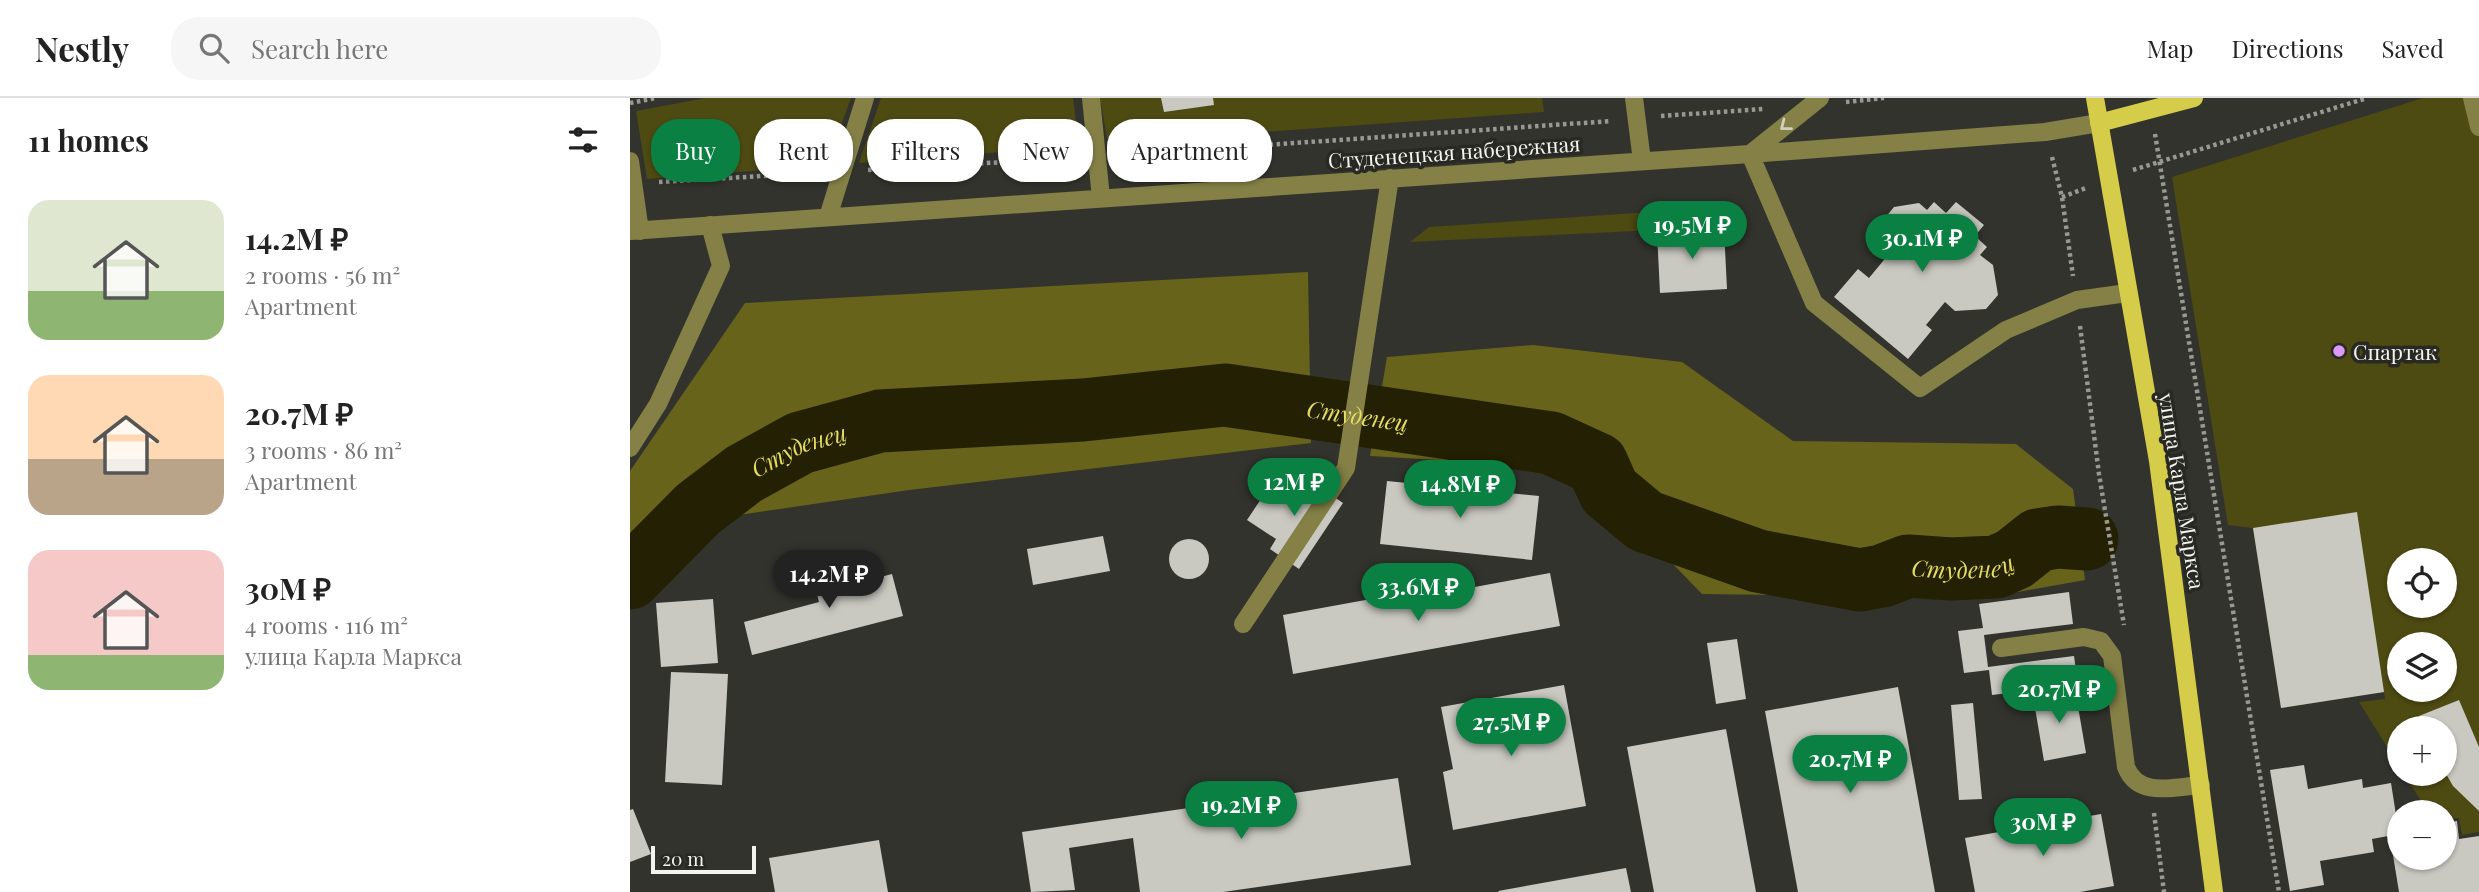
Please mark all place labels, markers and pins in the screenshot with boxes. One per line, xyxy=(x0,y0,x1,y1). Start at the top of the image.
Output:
pin: 19.5M ₽ xyxy=(1627,202,1757,261)
pin: 30.1M ₽ xyxy=(1857,214,1987,274)
place label: Спартак xyxy=(2353,337,2437,365)
marker: Спартак xyxy=(2331,343,2347,359)
pin: 12M ₽ xyxy=(1245,458,1343,518)
pin: 14.8M ₽ xyxy=(1395,460,1525,520)
pin: 14.2M ₽ xyxy=(764,550,894,610)
pin: 33.6M ₽ xyxy=(1353,564,1483,623)
pin: 20.7M ₽ xyxy=(1994,666,2124,725)
pin: 27.5M ₽ xyxy=(1446,698,1576,758)
pin: 20.7M ₽ xyxy=(1785,736,1915,795)
pin: 19.2M ₽ xyxy=(1176,782,1306,841)
pin: 30M ₽ xyxy=(1994,798,2092,858)

